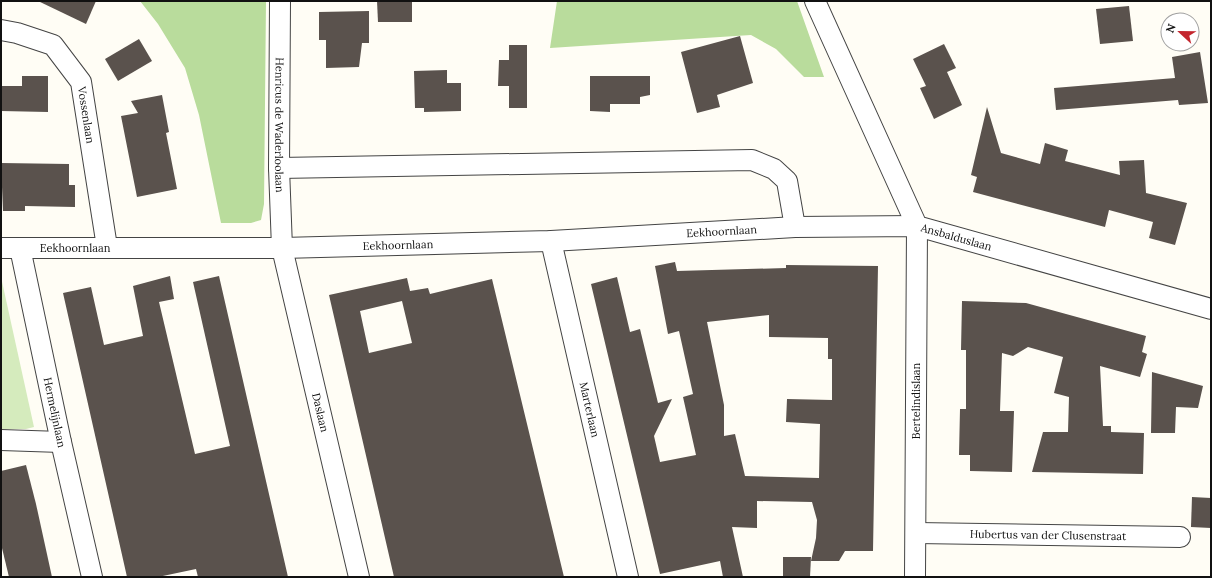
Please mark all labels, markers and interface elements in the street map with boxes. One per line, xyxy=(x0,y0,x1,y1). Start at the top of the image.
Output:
north arrow xyxy=(1160,12,1200,52)
text: N xyxy=(1163,21,1179,35)
street label: Henricus de Waderloolaan xyxy=(272,57,287,193)
street label: Vossenlaan xyxy=(75,85,98,145)
street label: Ansbalduslaan xyxy=(918,220,994,254)
street label: Eekhoornlaan xyxy=(686,222,758,240)
street label: Eekhoornlaan xyxy=(362,237,434,253)
street label: Eekhoornlaan xyxy=(40,241,111,255)
street label: Bertelindislaan xyxy=(909,362,923,439)
street label: Hermelijnlaan xyxy=(40,376,69,449)
street label: Marterlaan xyxy=(576,380,603,439)
street label: Daslaan xyxy=(309,391,332,434)
street label: Hubertus van der Clusenstraat xyxy=(970,527,1127,543)

